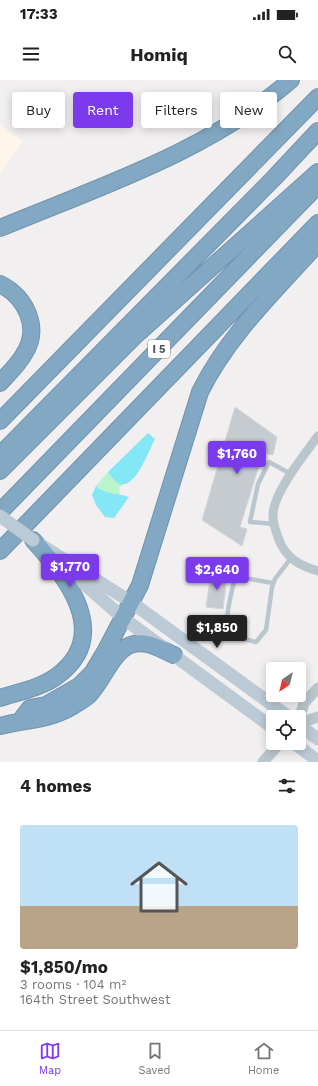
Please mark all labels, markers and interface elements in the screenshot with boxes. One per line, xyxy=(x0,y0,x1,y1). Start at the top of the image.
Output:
text: 17:33 xyxy=(20,5,58,23)
icon: menu xyxy=(20,43,42,65)
icon: search xyxy=(276,43,298,65)
text: Homiq xyxy=(130,44,188,65)
chip: Buy xyxy=(12,92,65,128)
chip: Rent xyxy=(73,92,133,128)
chip: Filters xyxy=(141,92,212,128)
chip: New xyxy=(220,92,277,128)
road number: I 5 xyxy=(148,340,170,358)
pin: $1,760 xyxy=(204,441,270,475)
text: $1,760 xyxy=(217,446,257,461)
pin: $1,770 xyxy=(37,554,103,588)
pin: $2,640 xyxy=(184,557,250,591)
text: $1,770 xyxy=(50,559,90,574)
text: $2,640 xyxy=(195,562,239,577)
pin: $1,850 xyxy=(184,615,250,649)
text: $1,850 xyxy=(196,620,238,635)
north arrow xyxy=(266,662,306,702)
map controls xyxy=(266,662,306,750)
button: locate xyxy=(266,710,306,750)
icon: filters xyxy=(276,775,298,797)
text: 4 homes xyxy=(20,776,91,796)
icon: home xyxy=(123,851,195,923)
text: $1,850/mo xyxy=(20,957,108,977)
text: 3 rooms · 104 m² xyxy=(20,977,126,992)
text: 164th Street Southwest xyxy=(20,992,170,1007)
tab: Map xyxy=(39,1040,61,1077)
tab: Saved xyxy=(139,1040,170,1077)
tab: Home xyxy=(248,1040,279,1077)

